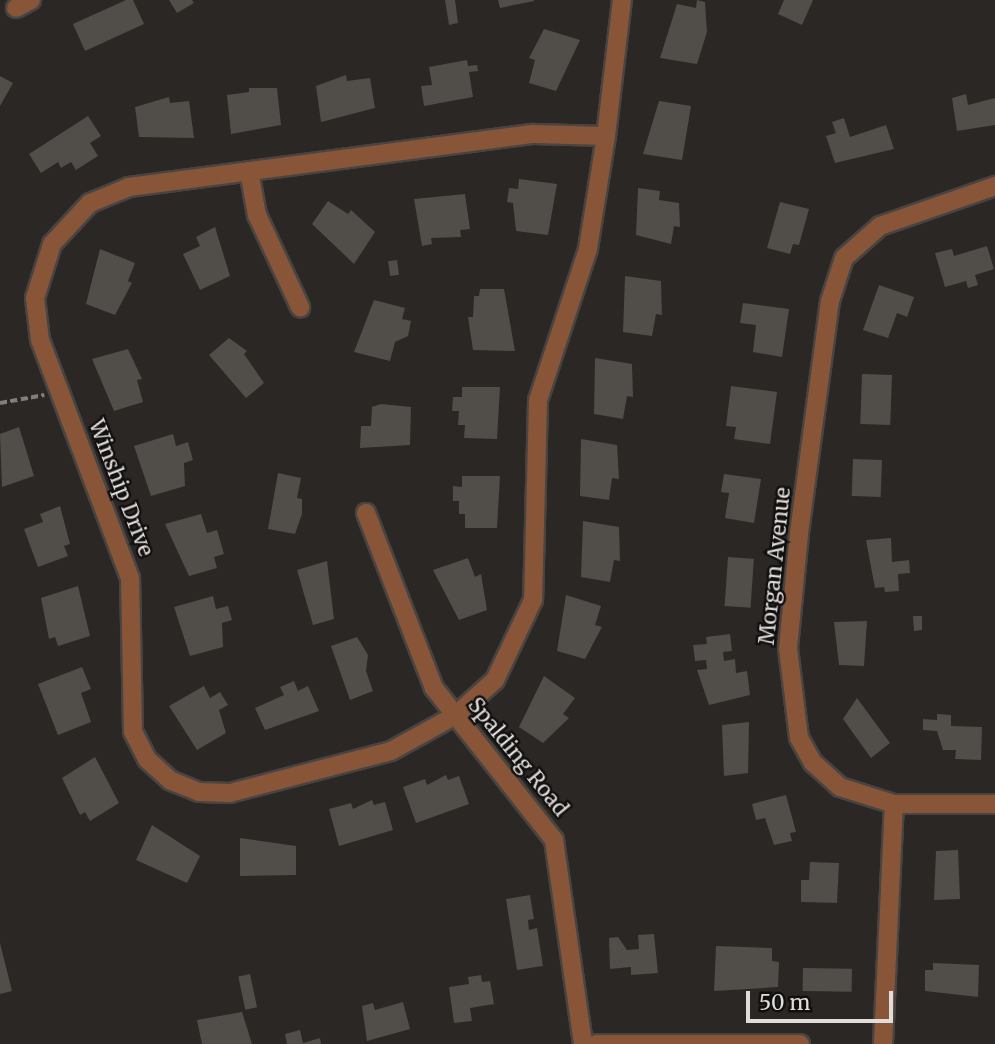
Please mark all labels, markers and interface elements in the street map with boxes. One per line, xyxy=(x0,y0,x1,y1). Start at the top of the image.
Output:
street label: Winship Drive xyxy=(83,416,159,560)
street label: Morgan Avenue xyxy=(754,486,796,646)
street label: Spalding Road xyxy=(463,693,573,821)
scale bar xyxy=(750,978,897,1022)
text: 50 m xyxy=(759,989,810,1016)

